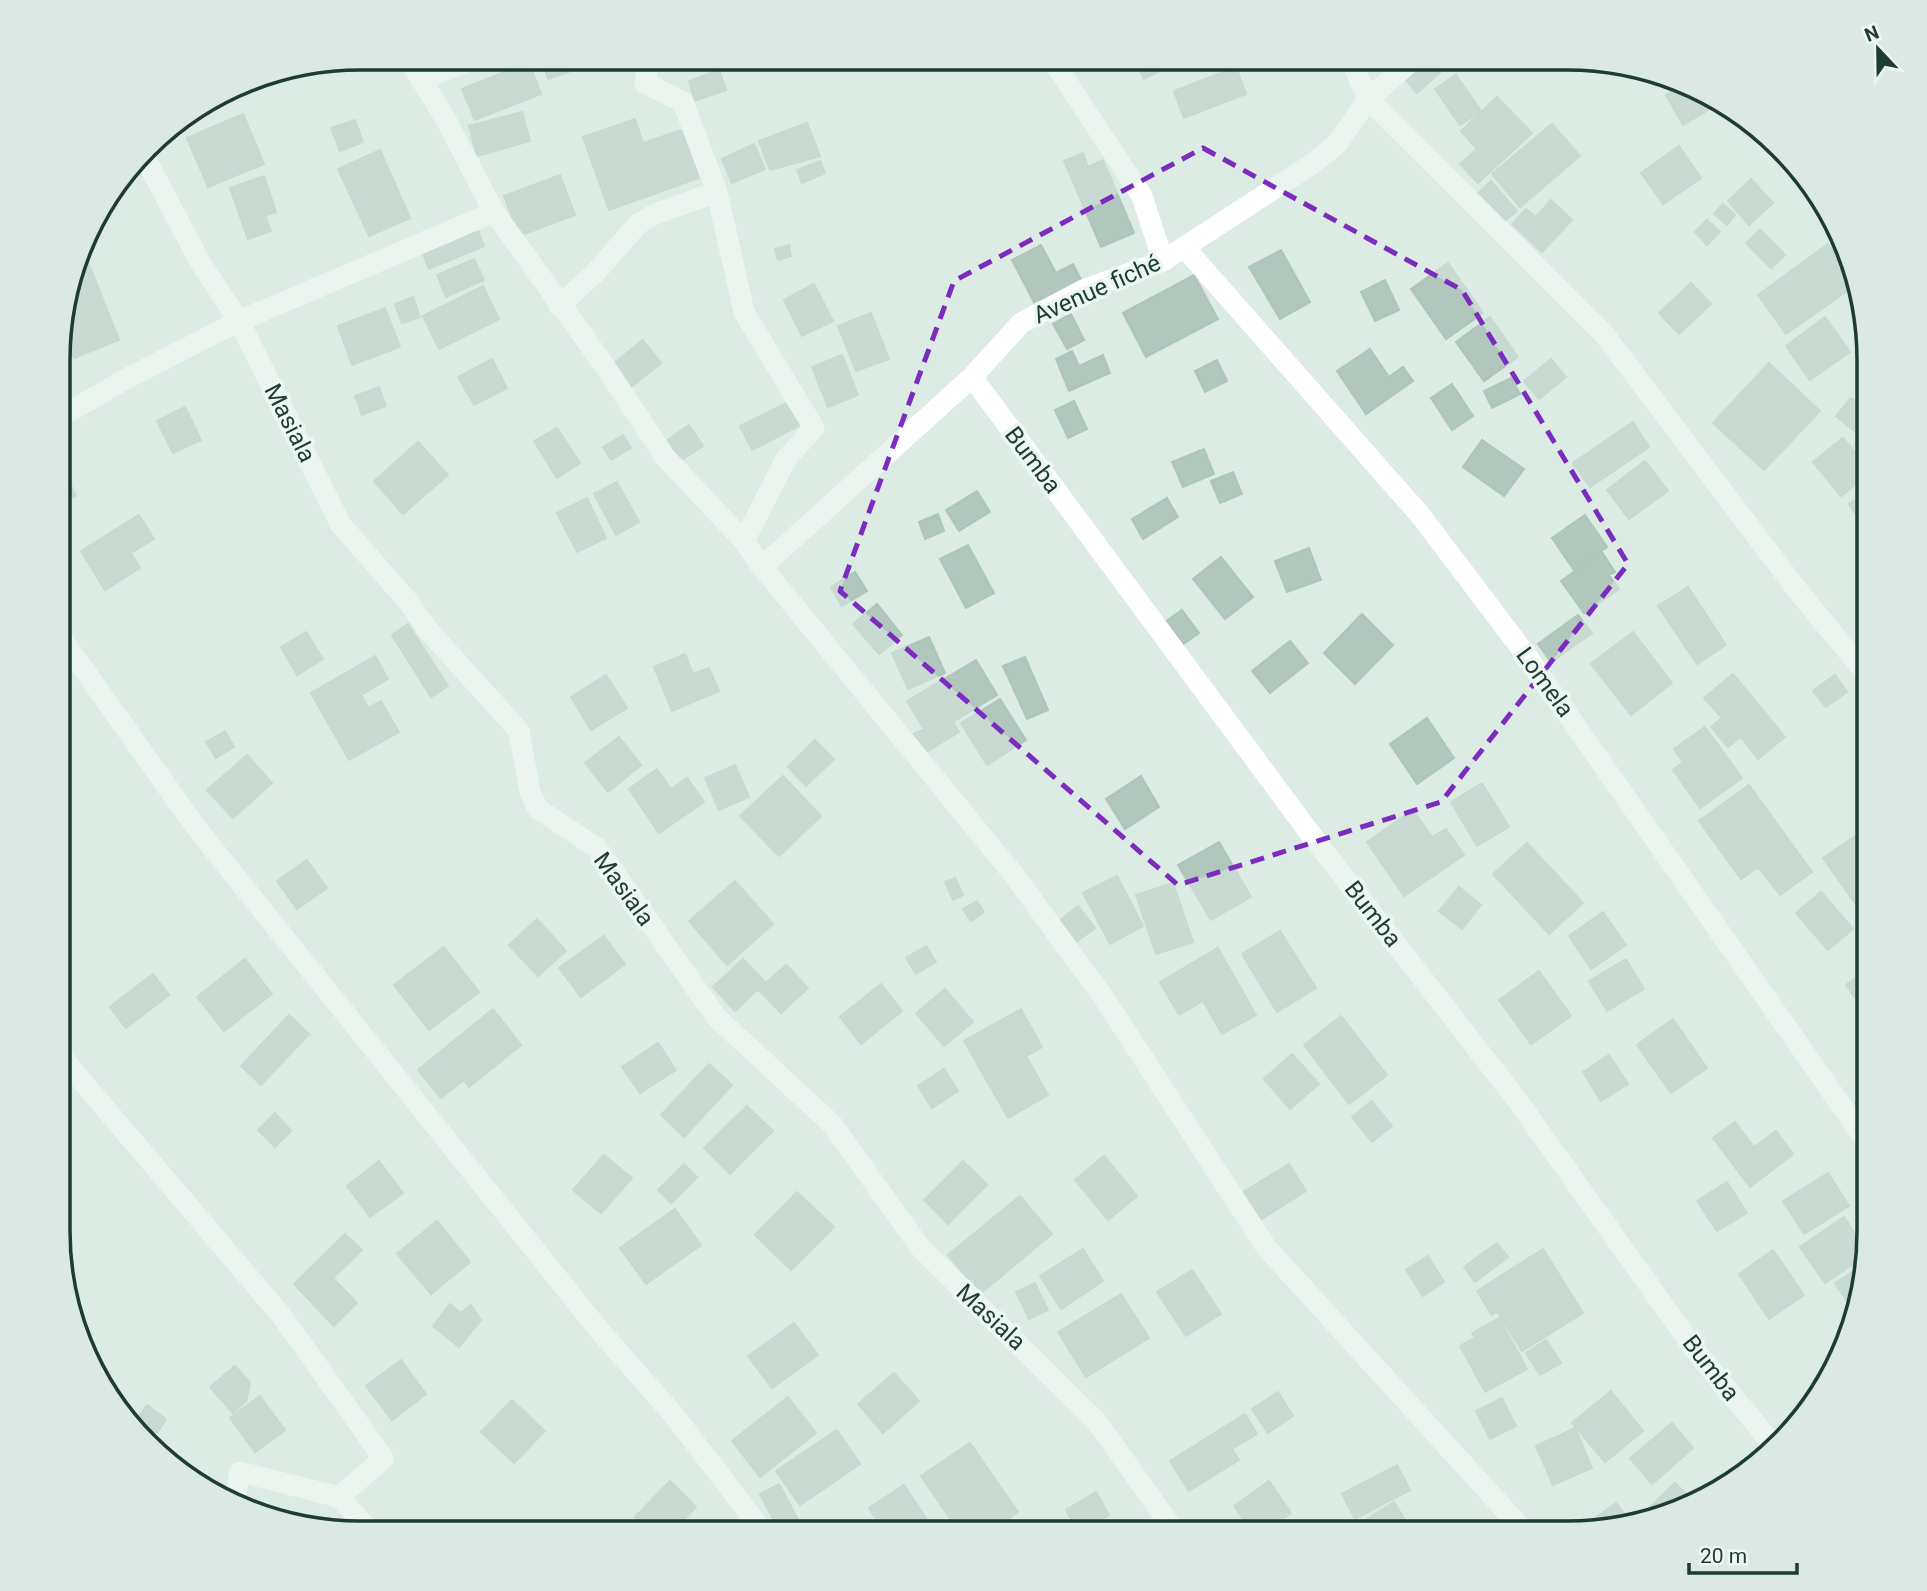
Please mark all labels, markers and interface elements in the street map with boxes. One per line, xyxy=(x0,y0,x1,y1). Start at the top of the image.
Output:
north arrow xyxy=(1843,14,1913,84)
text: N xyxy=(1861,21,1882,47)
street label: Avenue fiché xyxy=(1029,249,1165,329)
street label: Masiala xyxy=(258,379,322,467)
street label: Bumba xyxy=(999,421,1067,499)
street label: Lomela xyxy=(1510,642,1580,722)
street label: Masiala xyxy=(588,847,660,931)
street label: Bumba xyxy=(1339,876,1407,952)
street label: Masiala xyxy=(951,1278,1031,1356)
street label: Bumba xyxy=(1677,1330,1745,1406)
scale bar xyxy=(1689,1532,1798,1576)
text: 20 m xyxy=(1700,1544,1747,1568)

